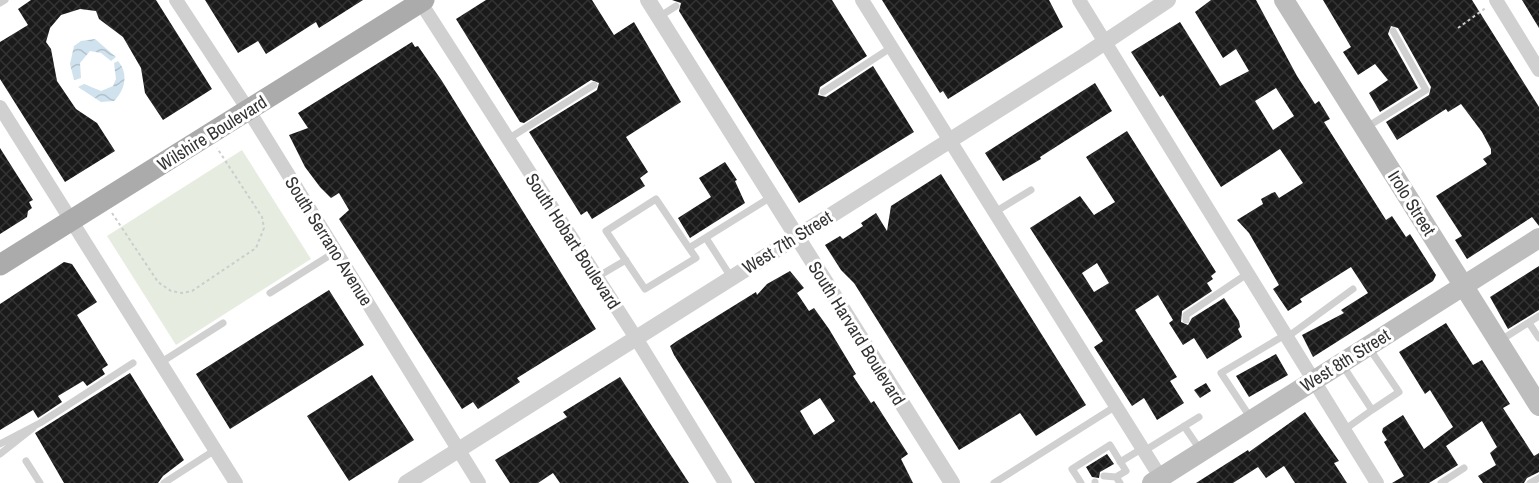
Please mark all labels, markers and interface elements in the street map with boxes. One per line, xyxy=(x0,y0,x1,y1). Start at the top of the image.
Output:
street label: Wilshire Boulevard xyxy=(153,89,271,177)
street label: Irolo Street xyxy=(1382,166,1442,240)
street label: South Hobart Boulevard xyxy=(520,168,626,314)
street label: South Serrano Avenue xyxy=(279,171,379,311)
street label: West 7th Street xyxy=(737,205,837,279)
street label: South Harvard Boulevard xyxy=(802,256,912,410)
street label: West 8th Street xyxy=(1295,323,1395,397)

